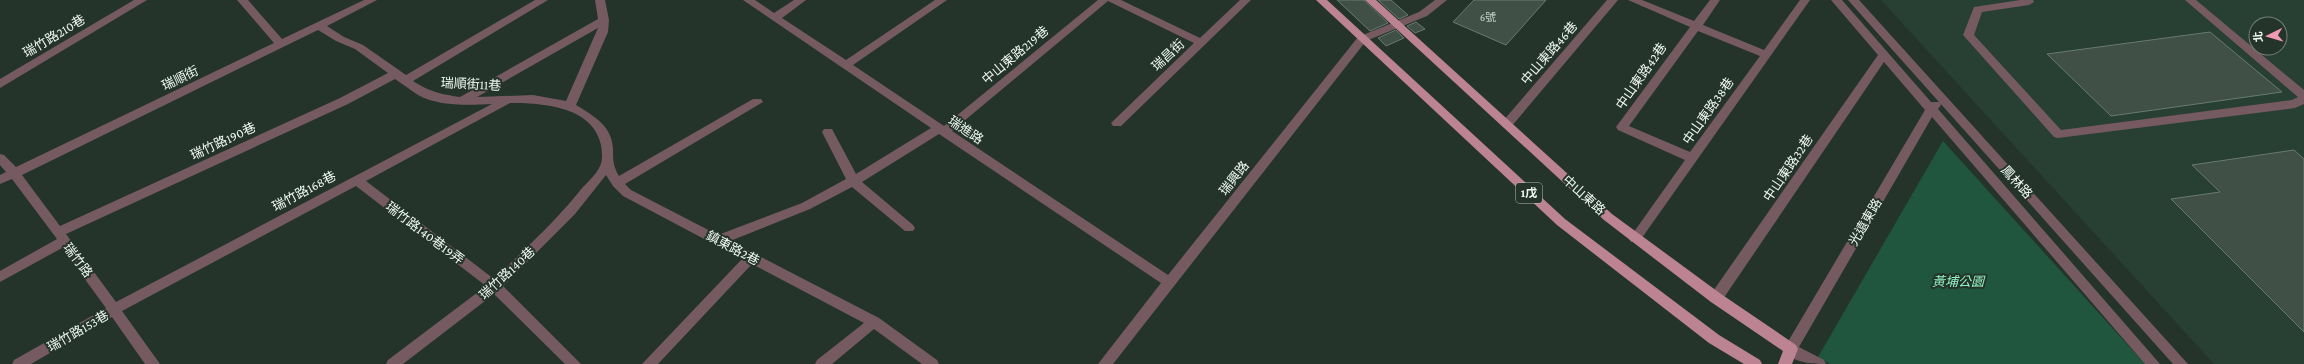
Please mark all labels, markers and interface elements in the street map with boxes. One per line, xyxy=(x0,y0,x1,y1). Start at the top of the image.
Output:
house number: 6號 xyxy=(1480,11,1496,23)
street label: 瑞竹路210巷 xyxy=(20,12,88,60)
north arrow xyxy=(2248,16,2288,56)
street label: 中山東路46巷 xyxy=(1518,19,1580,87)
street label: 中山東路219巷 xyxy=(979,23,1051,87)
text: 北 xyxy=(2252,31,2264,43)
street label: 瑞昌街 xyxy=(1149,36,1187,74)
street label: 中山東路42巷 xyxy=(1613,40,1669,112)
street label: 瑞順街 xyxy=(159,63,201,93)
street label: 瑞順街11巷 xyxy=(440,75,502,93)
street label: 中山東路38巷 xyxy=(1679,75,1737,147)
street label: 瑞進路 xyxy=(946,113,986,147)
street label: 瑞竹路190巷 xyxy=(188,119,258,163)
street label: 中山東路32巷 xyxy=(1760,132,1816,204)
street label: 瑞興路 xyxy=(1216,158,1252,198)
street label: 鳳林路 xyxy=(1998,162,2036,202)
street label: 瑞竹路168巷 xyxy=(270,168,338,214)
street label: 中山東路 xyxy=(1560,172,1608,218)
road number: 1戊 xyxy=(1516,183,1542,203)
street label: 光遠東路 xyxy=(1846,196,1884,248)
street label: 瑞竹路140巷19弄 xyxy=(383,199,467,267)
street label: 鎮東路2巷 xyxy=(704,228,762,268)
street label: 瑞竹路 xyxy=(60,240,96,280)
street label: 瑞竹路140巷 xyxy=(476,244,538,302)
park label: 黃埔公園 xyxy=(1932,274,1986,289)
street label: 瑞竹路153巷 xyxy=(45,307,111,355)

